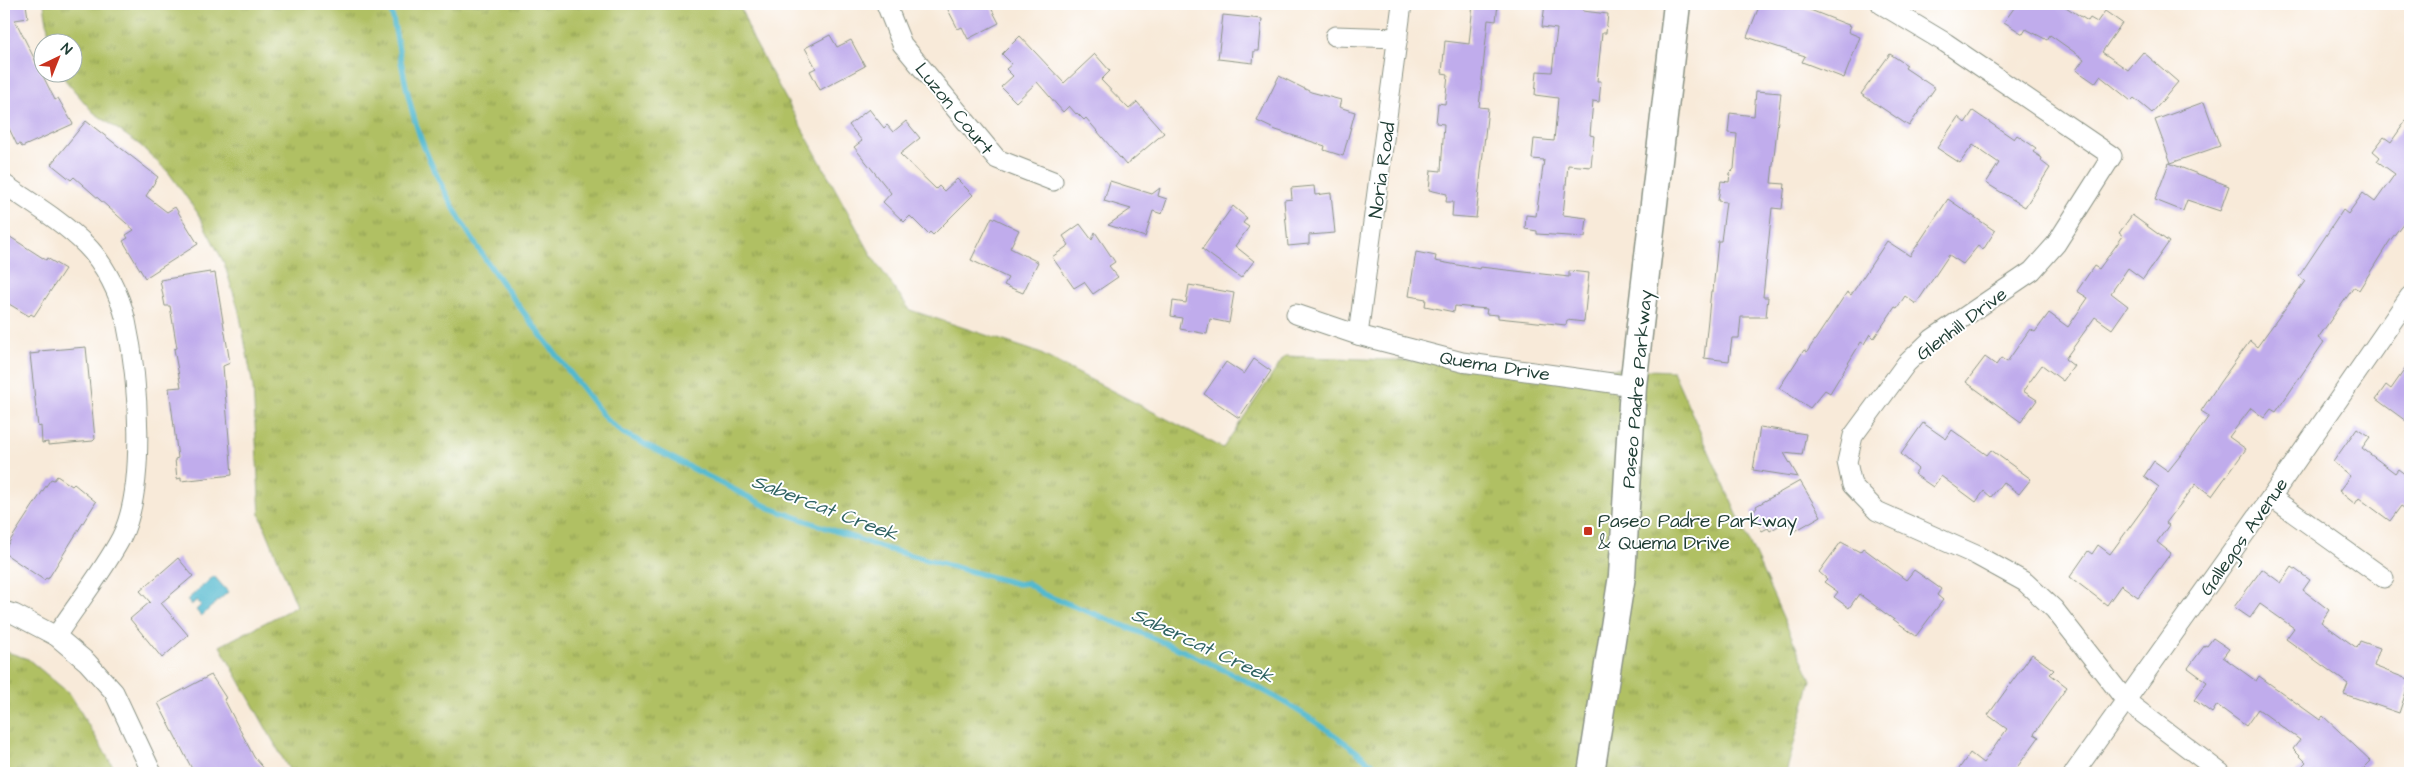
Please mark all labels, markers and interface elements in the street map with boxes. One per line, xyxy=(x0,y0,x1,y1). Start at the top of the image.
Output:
north arrow xyxy=(32,32,82,82)
text: N xyxy=(56,39,76,60)
street label: Luzon Court xyxy=(908,57,1000,161)
street label: Noria Road xyxy=(1362,120,1403,220)
street label: Glenhill Drive xyxy=(1911,281,2013,367)
street label: Paseo Padre Parkway xyxy=(1615,288,1661,490)
street label: Quema Drive xyxy=(1438,344,1552,389)
water label: Sabercat Creek xyxy=(748,467,902,549)
street label: Gallegos Avenue xyxy=(2193,472,2296,602)
place label: Paseo Padre Parkway & Quema Drive xyxy=(1598,508,1798,557)
marker: Paseo Padre Parkway & Quema Drive xyxy=(1582,525,1594,537)
water label: Sabercat Creek xyxy=(1127,601,1279,691)

